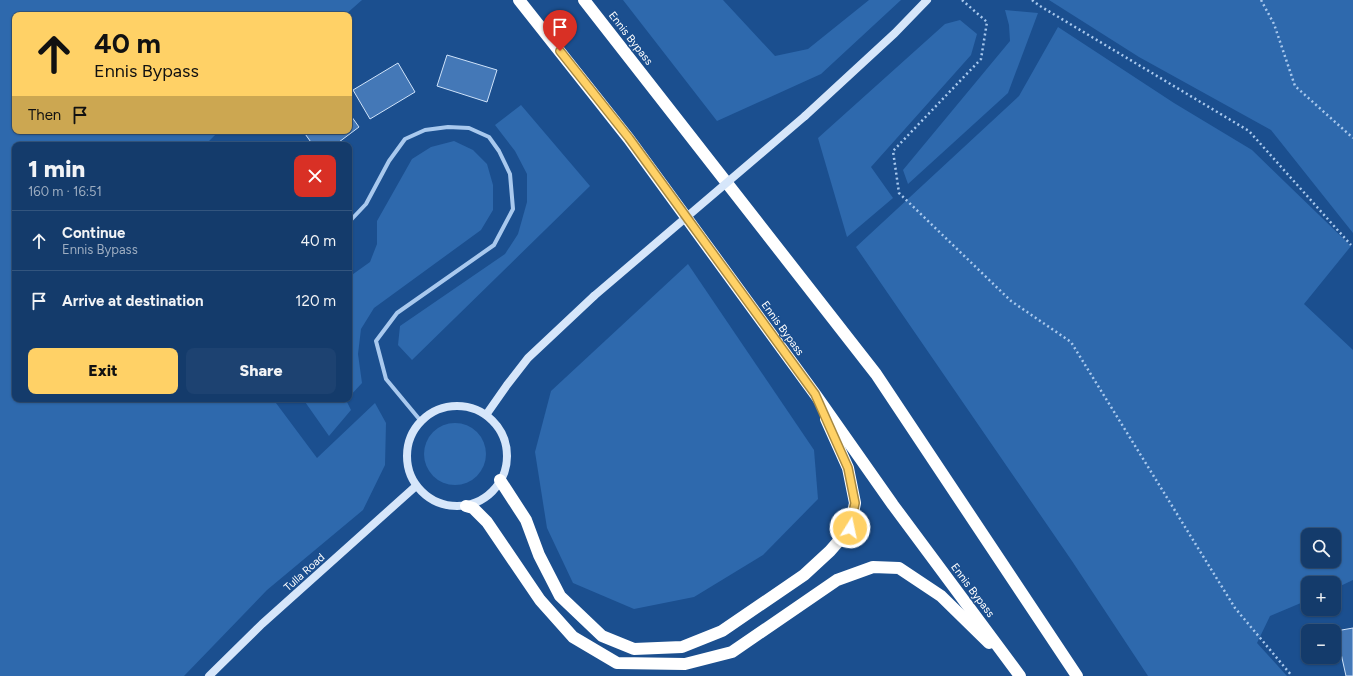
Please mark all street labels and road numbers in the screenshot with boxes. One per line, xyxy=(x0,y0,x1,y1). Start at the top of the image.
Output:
street label: Ennis Bypass xyxy=(606,9,655,68)
street label: Ennis Bypass xyxy=(759,299,807,358)
street label: Tulla Road xyxy=(281,551,327,594)
street label: Ennis Bypass xyxy=(948,561,997,620)

